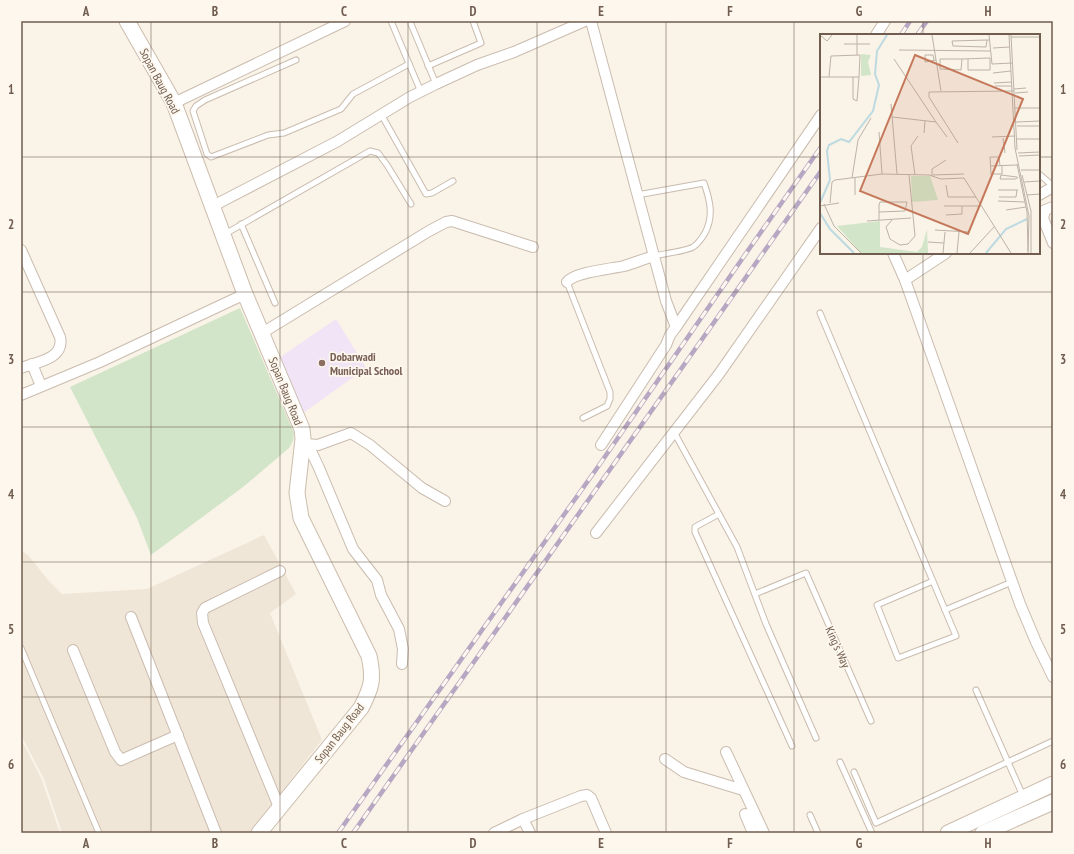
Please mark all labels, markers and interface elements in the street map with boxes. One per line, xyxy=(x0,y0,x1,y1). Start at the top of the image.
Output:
text: A xyxy=(82,3,90,20)
text: B xyxy=(212,3,218,20)
text: C xyxy=(341,3,347,20)
text: D xyxy=(470,3,477,20)
text: E xyxy=(598,3,604,20)
text: F xyxy=(727,3,733,20)
text: G xyxy=(856,3,863,20)
text: H xyxy=(985,3,992,20)
inset map xyxy=(820,34,1040,254)
street label: Sopan Baug Road xyxy=(136,46,184,116)
text: 1 xyxy=(8,81,14,98)
text: 1 xyxy=(1060,81,1066,98)
text: 2 xyxy=(8,216,14,233)
text: 2 xyxy=(1060,216,1066,233)
place label: Dobarwadi Municipal School xyxy=(330,349,403,378)
text: 3 xyxy=(8,351,14,368)
text: 3 xyxy=(1060,351,1066,368)
street label: Sopan Baug Road xyxy=(266,355,306,427)
marker: Dobarwadi Municipal School xyxy=(317,358,327,368)
text: 4 xyxy=(8,486,15,503)
text: 4 xyxy=(1060,486,1067,503)
text: 5 xyxy=(8,621,14,638)
text: 5 xyxy=(1060,621,1066,638)
street label: King's Way xyxy=(822,624,854,671)
street label: Sopan Baug Road xyxy=(311,700,367,766)
text: 6 xyxy=(8,756,14,773)
text: 6 xyxy=(1060,756,1066,773)
text: A xyxy=(82,835,90,852)
text: B xyxy=(212,835,218,852)
text: C xyxy=(341,835,347,852)
text: D xyxy=(470,835,477,852)
text: E xyxy=(598,835,604,852)
text: F xyxy=(727,835,733,852)
text: G xyxy=(856,835,863,852)
text: H xyxy=(985,835,992,852)

